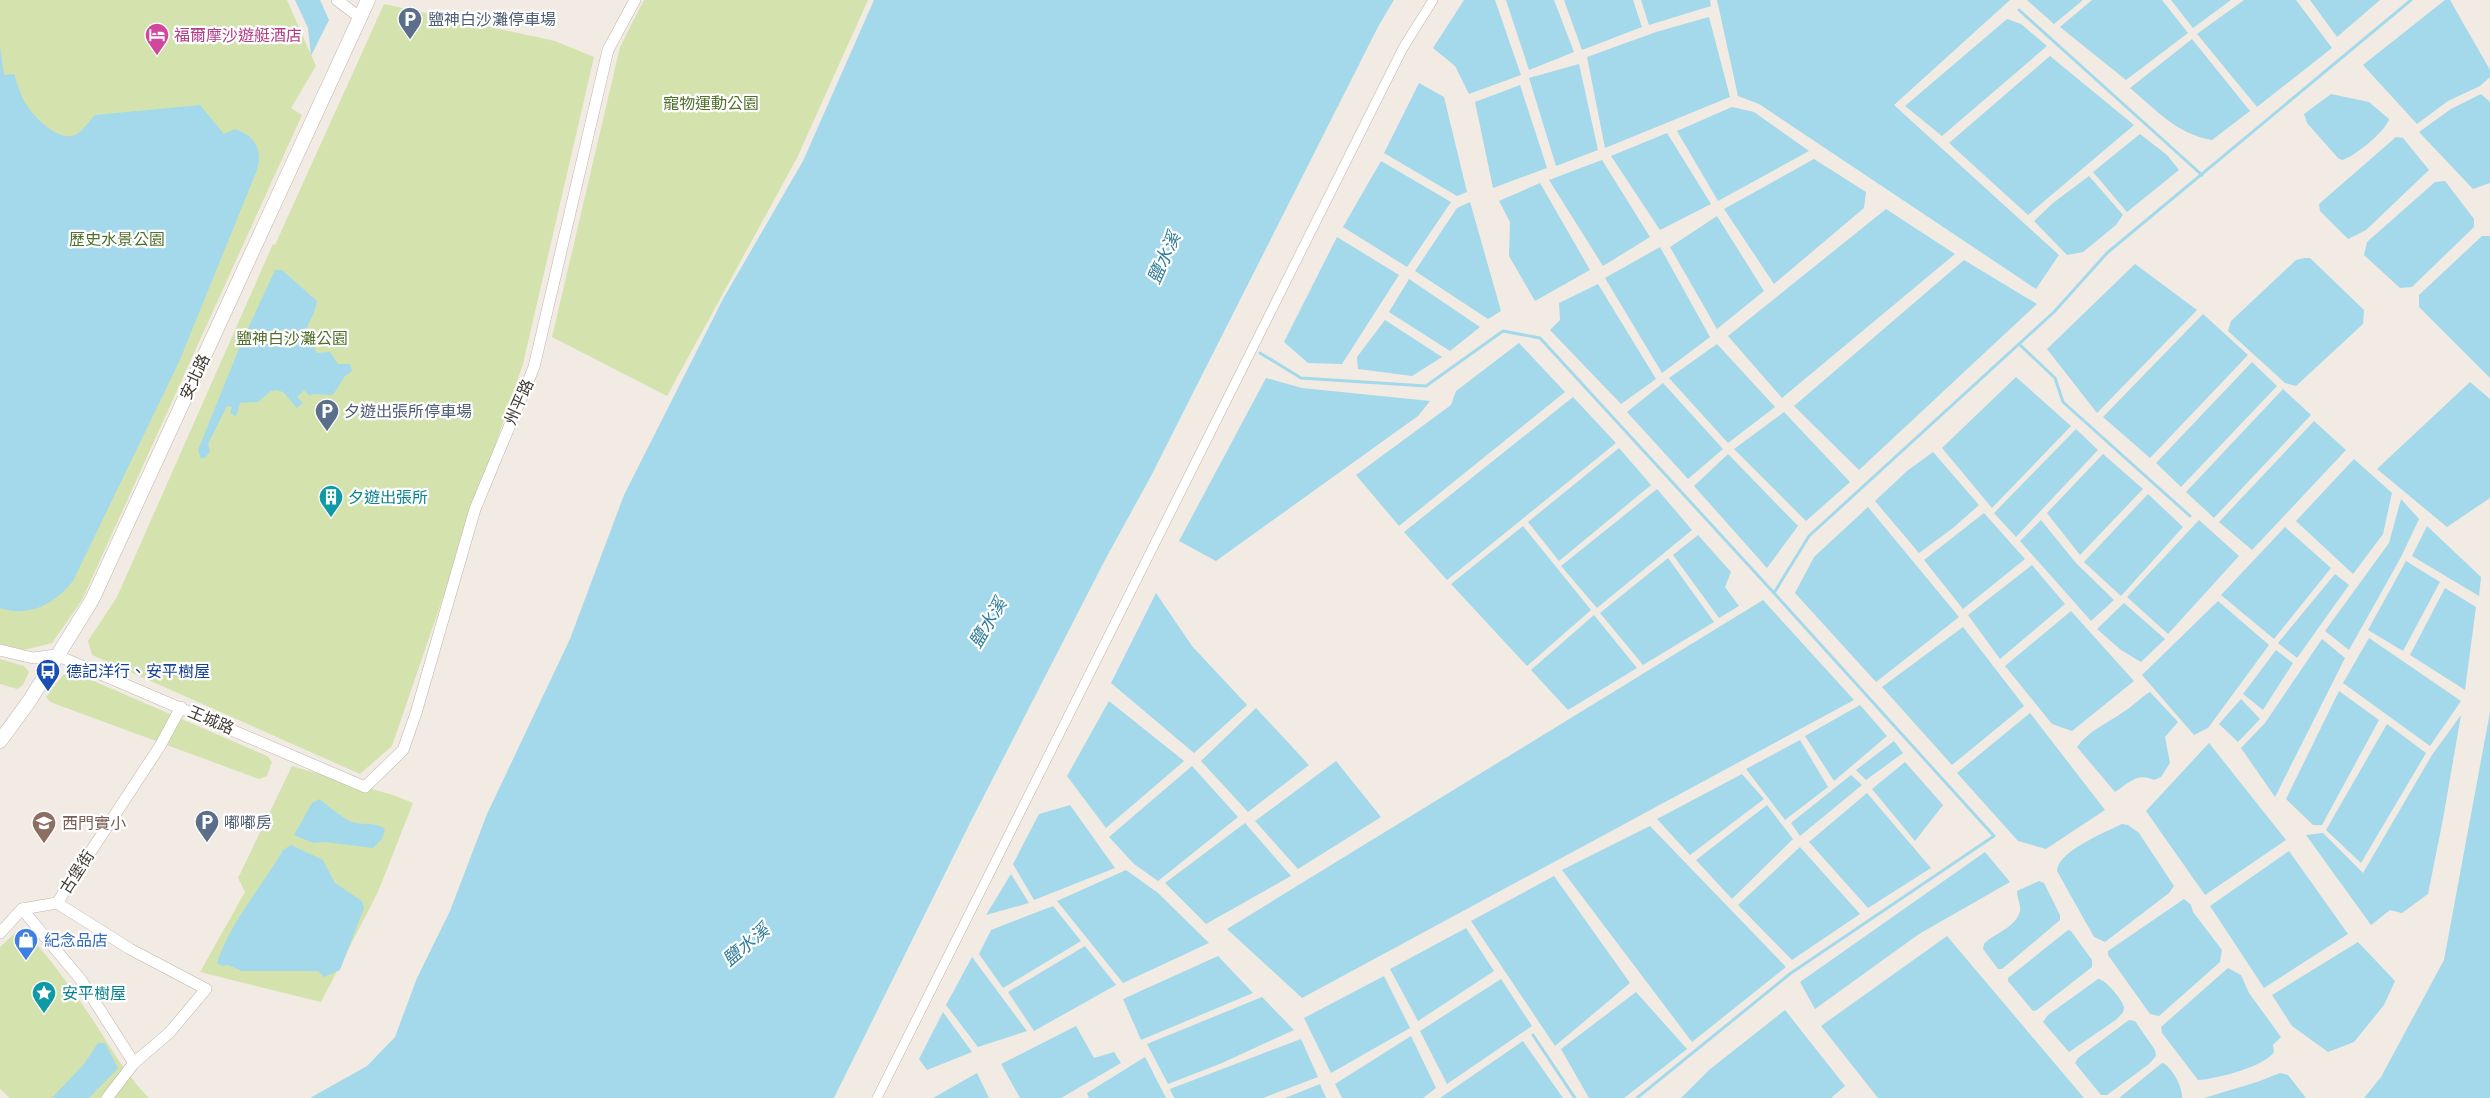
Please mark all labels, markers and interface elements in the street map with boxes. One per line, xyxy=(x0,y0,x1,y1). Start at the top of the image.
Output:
parking icon: 鹽神白沙灘停車場 xyxy=(397,6,423,40)
place label: 鹽神白沙灘停車場 xyxy=(428,10,556,29)
hotel icon: 福爾摩沙遊艇酒店 xyxy=(144,22,170,56)
place label: 福爾摩沙遊艇酒店 xyxy=(174,26,302,45)
park label: 寵物運動公園 xyxy=(663,94,759,113)
water label: 鹽水溪 xyxy=(1143,226,1186,287)
park label: 歷史水景公園 xyxy=(69,230,165,249)
park label: 鹽神白沙灘公園 xyxy=(236,329,348,348)
street label: 安北路 xyxy=(176,351,214,403)
street label: 州平路 xyxy=(501,376,537,428)
parking icon: 夕遊出張所停車場 xyxy=(314,398,340,432)
place label: 夕遊出張所停車場 xyxy=(344,402,472,421)
building icon: 夕遊出張所 xyxy=(318,484,344,518)
place label: 夕遊出張所 xyxy=(348,488,428,507)
water label: 鹽水溪 xyxy=(965,592,1013,652)
bus stop icon: 德記洋行、安平樹屋 xyxy=(35,658,61,692)
place label: 德記洋行、安平樹屋 xyxy=(66,662,210,681)
street label: 王城路 xyxy=(185,702,237,738)
parking icon: 嘟嘟房 xyxy=(194,809,220,843)
school or university icon: 西門實小 xyxy=(31,810,57,844)
place label: 嘟嘟房 xyxy=(224,813,272,832)
place label: 西門實小 xyxy=(62,814,126,833)
street label: 古堡街 xyxy=(56,847,98,897)
water label: 鹽水溪 xyxy=(718,917,776,971)
shop icon: 紀念品店 xyxy=(13,927,39,961)
place label: 紀念品店 xyxy=(44,931,108,950)
place icon: 安平樹屋 xyxy=(31,980,57,1014)
place label: 安平樹屋 xyxy=(62,984,126,1003)

